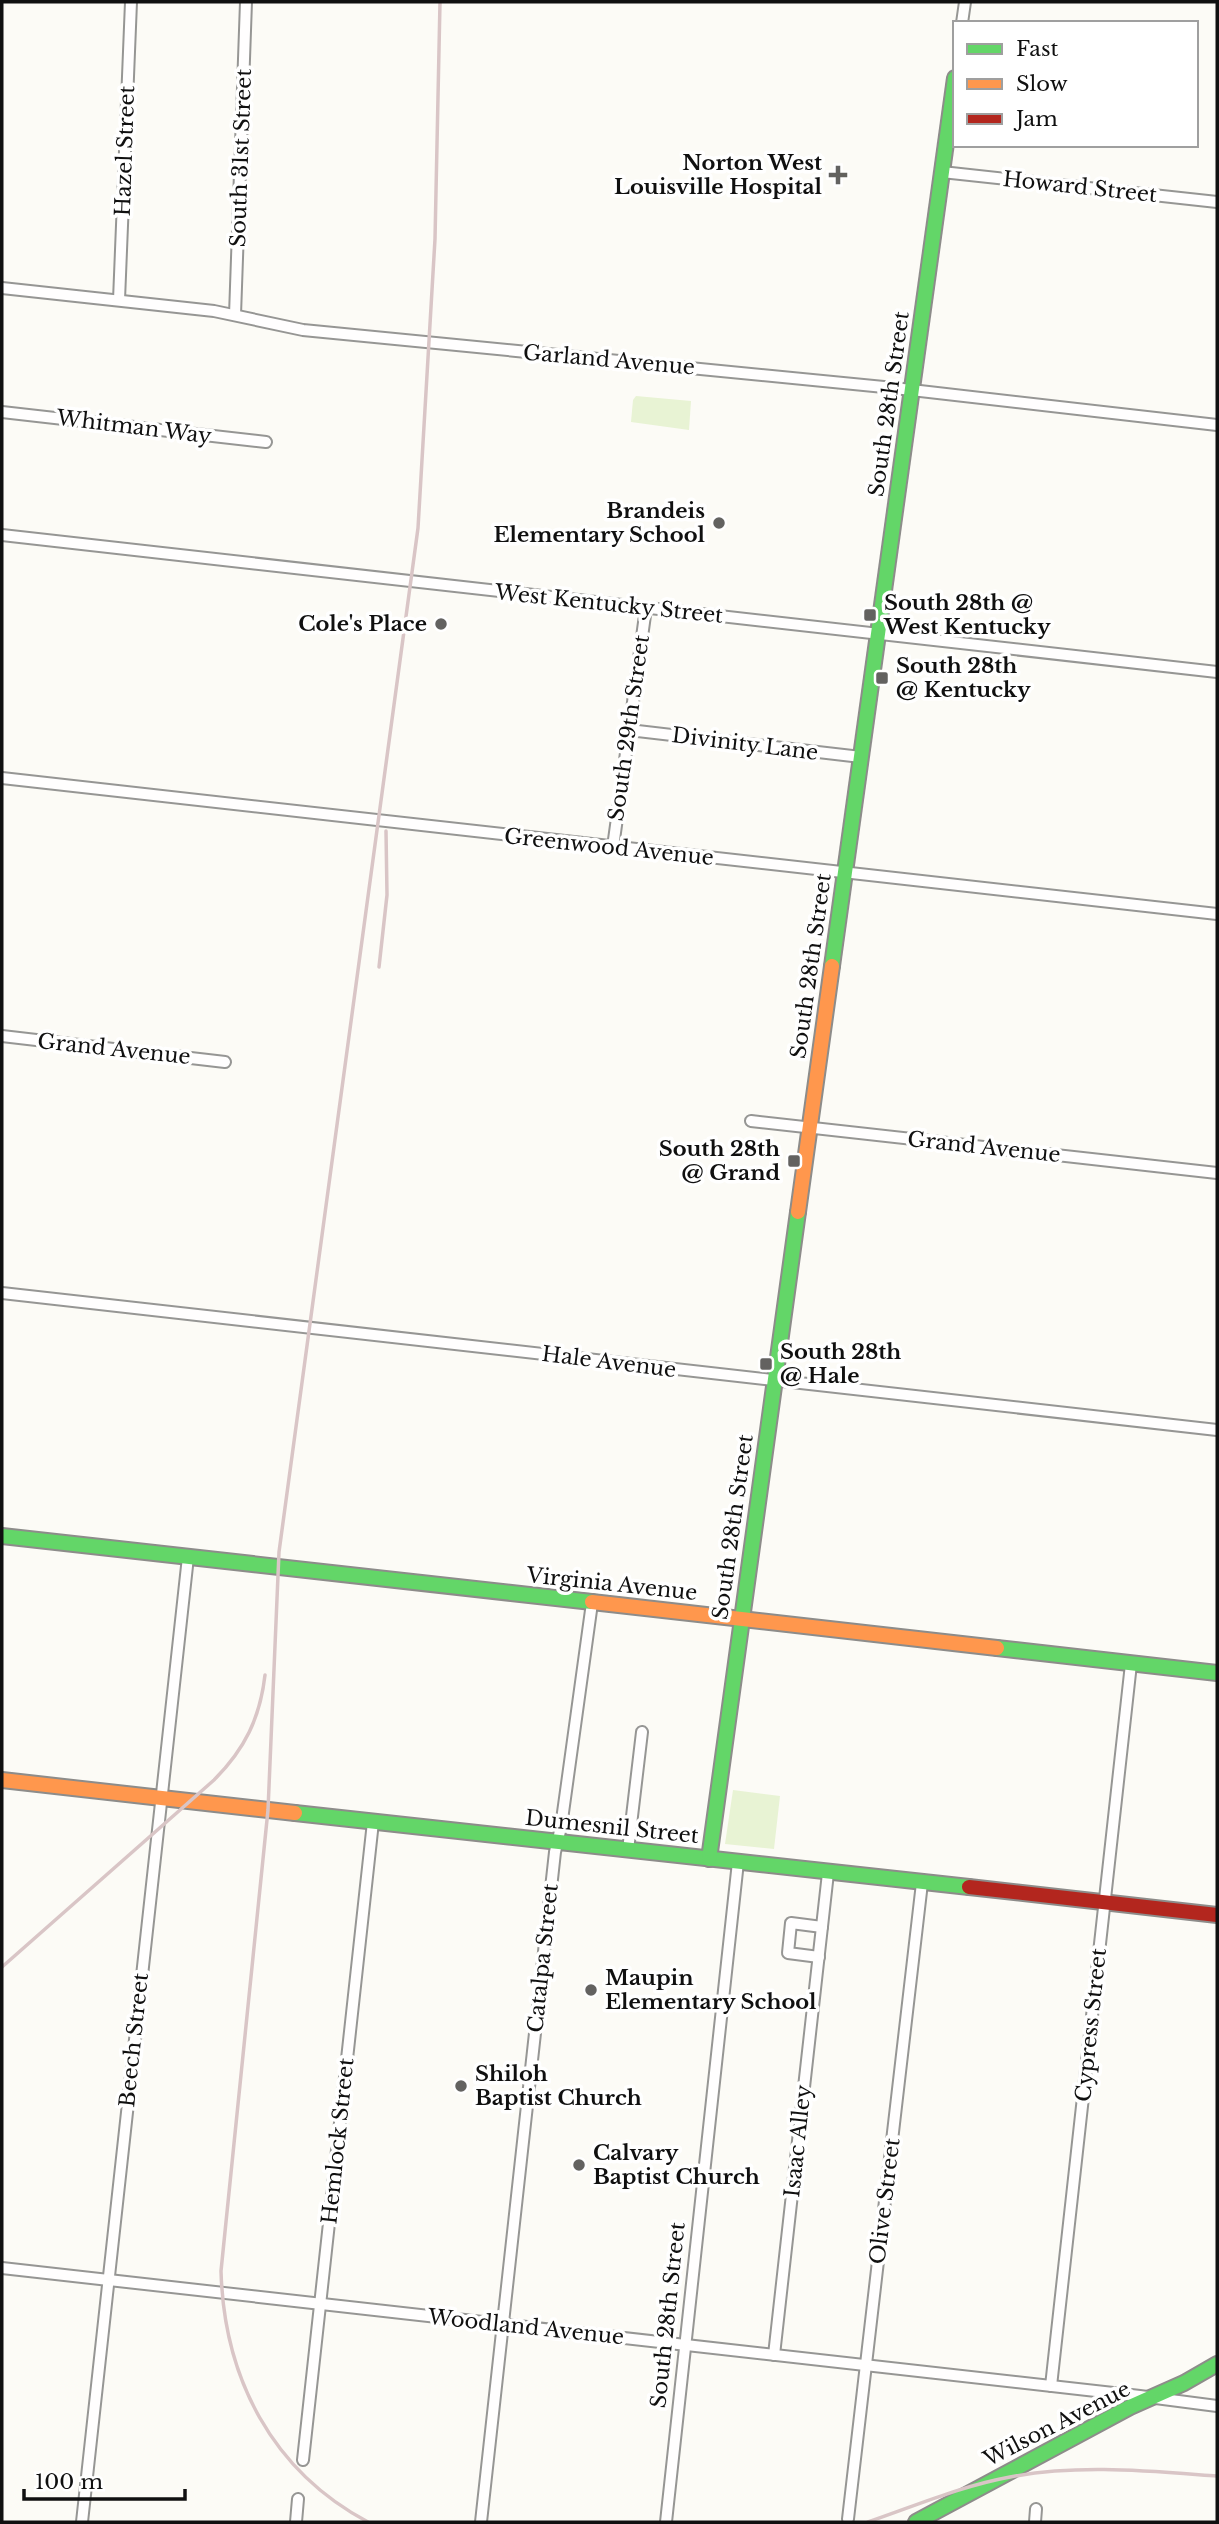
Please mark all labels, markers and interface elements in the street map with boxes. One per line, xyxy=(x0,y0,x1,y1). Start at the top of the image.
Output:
legend xyxy=(953,21,1198,147)
text: Fast xyxy=(1016,36,1058,62)
street label: South 31st Street xyxy=(225,68,257,248)
text: Slow xyxy=(1016,71,1068,97)
street label: Hazel Street xyxy=(110,85,140,217)
text: Jam xyxy=(1013,106,1058,132)
place label: Norton West Louisville Hospital xyxy=(614,150,823,200)
marker: Norton West Louisville Hospital xyxy=(828,165,848,185)
street label: Howard Street xyxy=(1002,166,1158,208)
street label: South 28th Street xyxy=(863,310,915,498)
street label: Garland Avenue xyxy=(522,340,696,380)
street label: Whitman Way xyxy=(54,404,214,449)
place label: Brandeis Elementary School xyxy=(493,498,706,548)
marker: Brandeis Elementary School xyxy=(711,515,727,531)
street label: West Kentucky Street xyxy=(493,579,724,629)
place label: South 28th @ West Kentucky xyxy=(883,590,1051,640)
marker: South 28th @ West Kentucky xyxy=(862,607,878,623)
place label: Cole's Place xyxy=(298,611,427,637)
marker: Cole's Place xyxy=(433,616,449,632)
street label: South 29th Street xyxy=(603,633,655,823)
place label: South 28th @ Kentucky xyxy=(896,653,1031,703)
marker: South 28th @ Kentucky xyxy=(874,670,890,686)
street label: Divinity Lane xyxy=(670,722,820,766)
street label: Greenwood Avenue xyxy=(503,823,715,871)
street label: South 28th Street xyxy=(785,872,837,1060)
street label: Grand Avenue xyxy=(36,1028,192,1070)
street label: Grand Avenue xyxy=(906,1126,1062,1168)
place label: South 28th @ Grand xyxy=(659,1136,780,1186)
marker: South 28th @ Grand xyxy=(786,1153,802,1169)
place label: South 28th @ Hale xyxy=(780,1339,901,1389)
street label: Hale Avenue xyxy=(540,1341,678,1383)
marker: South 28th @ Hale xyxy=(758,1356,774,1372)
street label: South 28th Street xyxy=(707,1433,759,1621)
street label: Virginia Avenue xyxy=(524,1562,699,1606)
street label: Dumesnil Street xyxy=(524,1805,700,1849)
street label: Catalpa Street xyxy=(522,1882,564,2034)
street label: Cypress Street xyxy=(1070,1947,1112,2103)
place label: Maupin Elementary School xyxy=(605,1965,817,2015)
street label: Beech Street xyxy=(114,1971,154,2109)
marker: Maupin Elementary School xyxy=(583,1982,599,1998)
street label: Hemlock Street xyxy=(316,2056,360,2225)
place label: Shiloh Baptist Church xyxy=(475,2061,642,2111)
marker: Shiloh Baptist Church xyxy=(453,2078,469,2094)
street label: Isaac Alley xyxy=(779,2083,817,2199)
street label: Olive Street xyxy=(864,2136,906,2266)
place label: Calvary Baptist Church xyxy=(593,2140,760,2190)
marker: Calvary Baptist Church xyxy=(571,2157,587,2173)
street label: South 28th Street xyxy=(645,2221,691,2409)
street label: Woodland Avenue xyxy=(426,2304,625,2350)
street label: Wilson Avenue xyxy=(978,2376,1135,2473)
scale bar xyxy=(24,2458,186,2502)
text: 100 m xyxy=(35,2469,103,2495)

